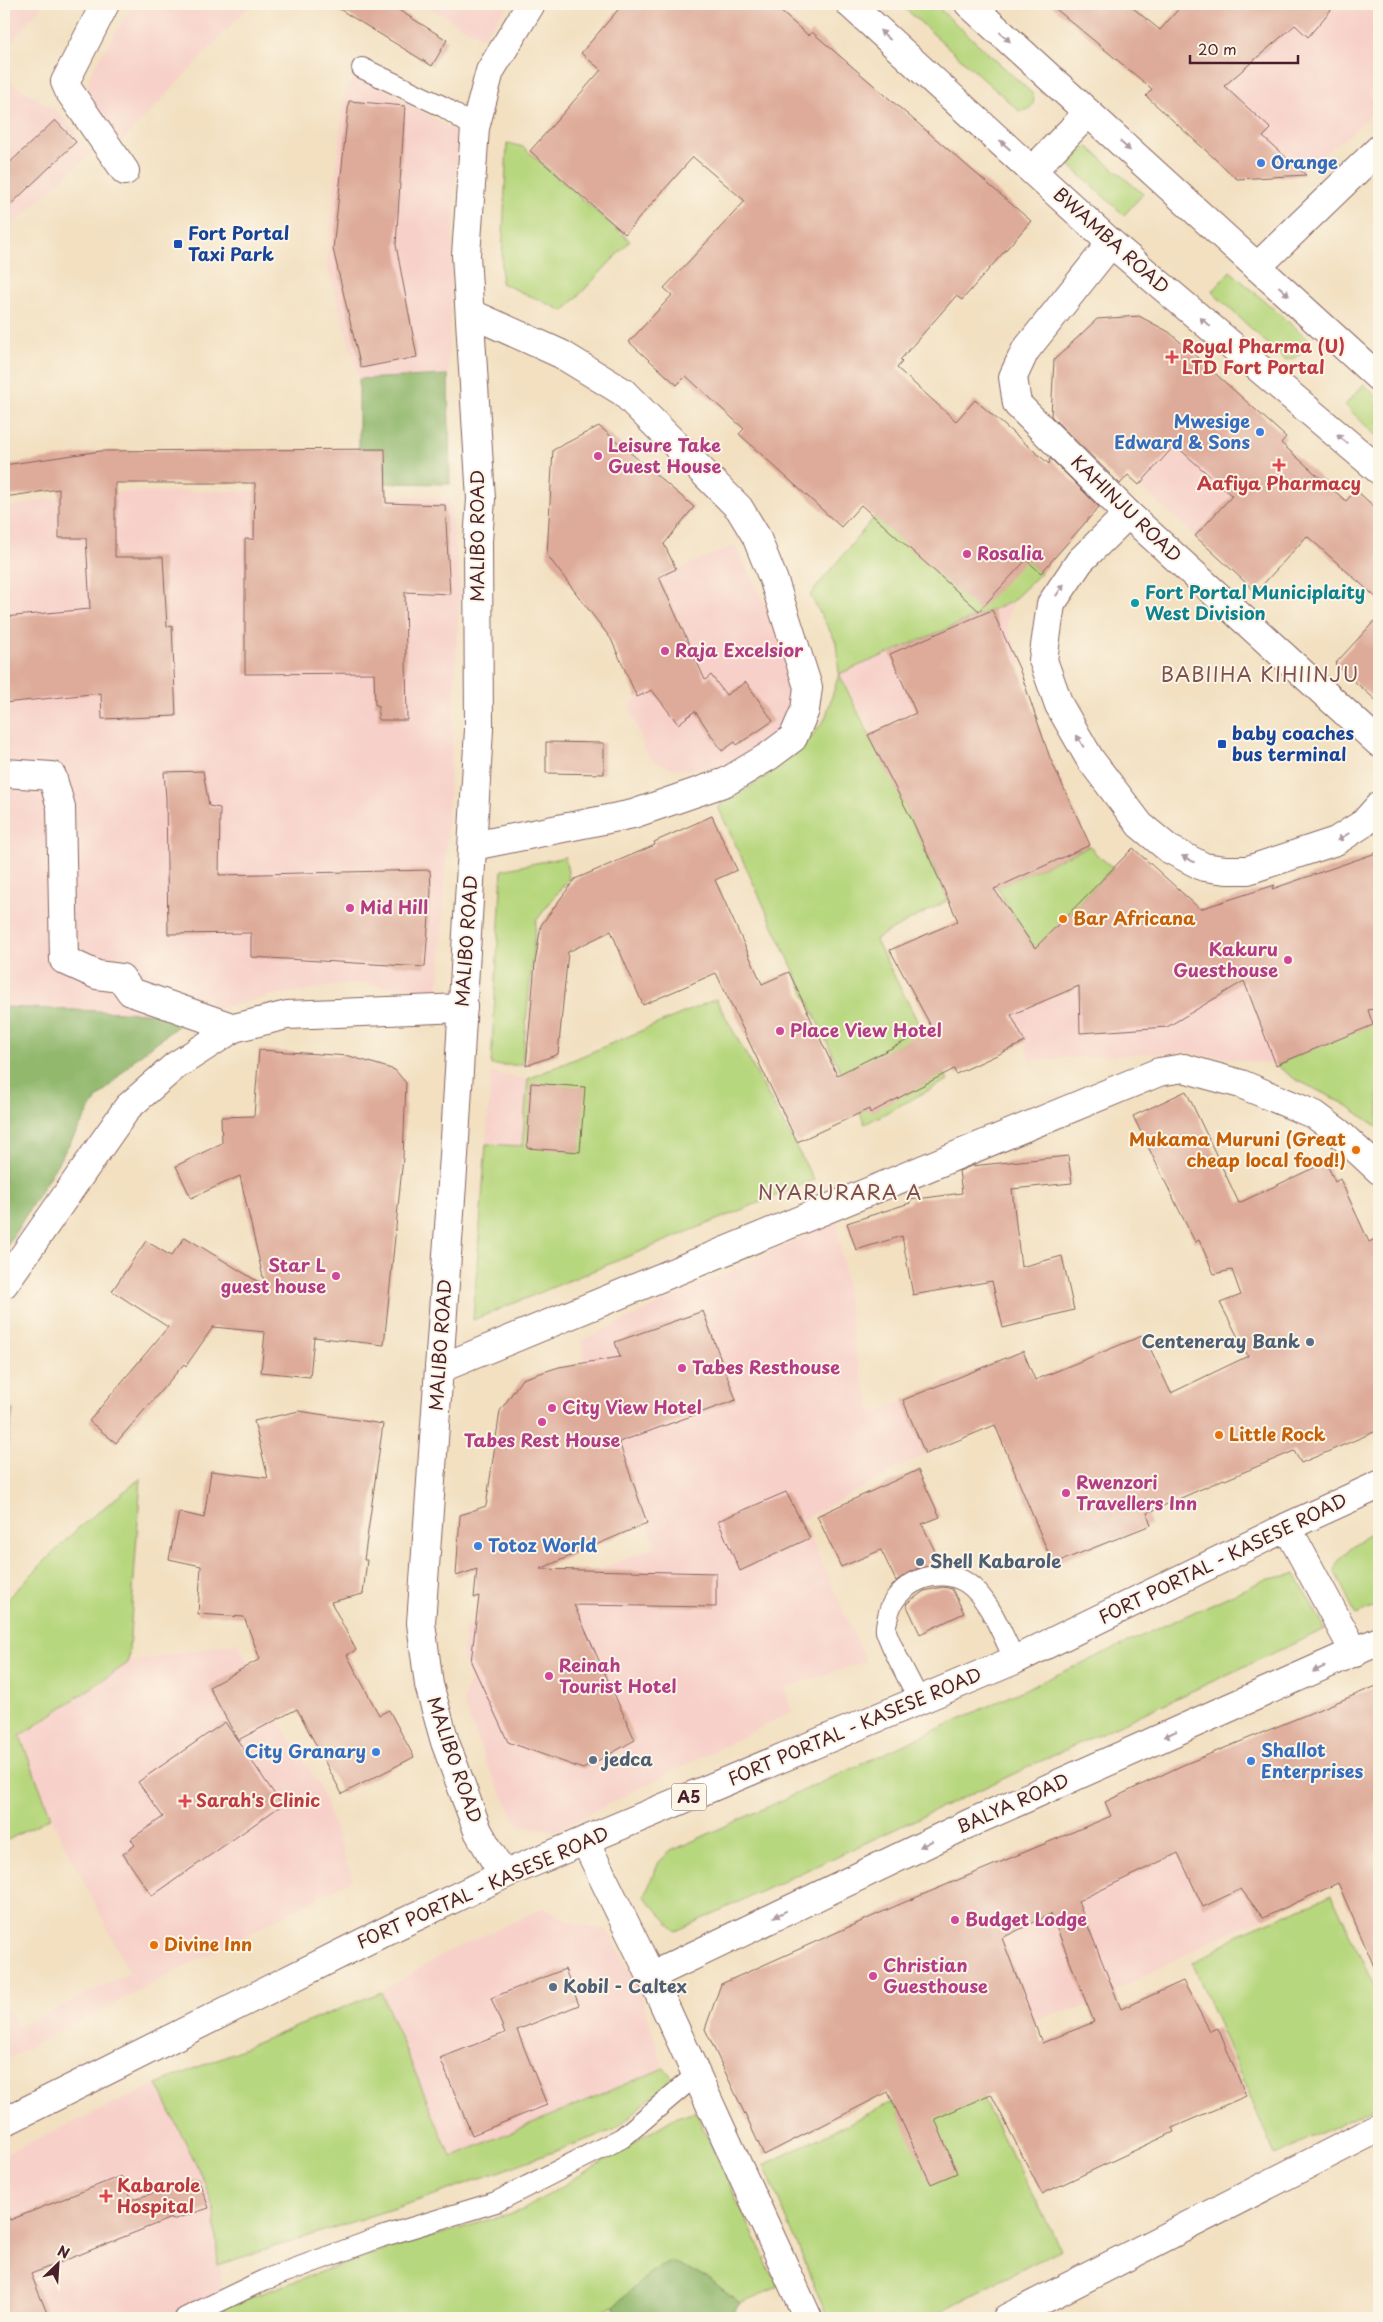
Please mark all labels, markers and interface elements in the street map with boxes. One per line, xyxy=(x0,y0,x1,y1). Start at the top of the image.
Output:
one-way arrow xyxy=(879,29,891,41)
one-way arrow xyxy=(998,31,1010,43)
scale bar xyxy=(1190,32,1298,64)
text: 20 m xyxy=(1198,37,1237,60)
one-way arrow xyxy=(998,139,1011,150)
one-way arrow xyxy=(1118,140,1130,152)
place label: Orange xyxy=(1271,148,1338,175)
marker: Orange xyxy=(1255,157,1267,169)
street label: BWAMBA ROAD xyxy=(1048,180,1176,299)
place label: Fort Portal Taxi Park xyxy=(188,219,289,267)
marker: Fort Portal Taxi Park xyxy=(172,238,184,250)
one-way arrow xyxy=(1277,285,1289,297)
one-way arrow xyxy=(1198,317,1211,328)
place label: Royal Pharma (U) LTD Fort Portal xyxy=(1182,332,1345,380)
marker: Royal Pharma (U) LTD Fort Portal xyxy=(1166,351,1178,363)
place label: Mwesige Edward & Sons xyxy=(1114,407,1250,455)
marker: Mwesige Edward & Sons xyxy=(1254,426,1266,438)
place label: Leisure Take Guest House xyxy=(608,431,721,479)
one-way arrow xyxy=(1336,433,1349,444)
street label: KAHINJU ROAD xyxy=(1066,448,1188,568)
marker: Leisure Take Guest House xyxy=(592,450,604,462)
marker: Aafiya Pharmacy xyxy=(1273,459,1285,471)
place label: Aafiya Pharmacy xyxy=(1197,469,1361,496)
street label: MALIBO ROAD xyxy=(463,470,490,602)
place label: Rosalia xyxy=(977,539,1044,566)
marker: Rosalia xyxy=(961,548,973,560)
place label: Fort Portal Municiplaity West Division xyxy=(1145,578,1365,626)
one-way arrow xyxy=(1055,584,1065,597)
marker: Fort Portal Municiplaity West Division xyxy=(1129,597,1141,609)
place label: Raja Excelsior xyxy=(675,636,804,663)
marker: Raja Excelsior xyxy=(659,645,671,657)
district label: BABIIHA KIHIINJU xyxy=(1161,659,1359,689)
place label: baby coaches bus terminal xyxy=(1232,719,1355,767)
one-way arrow xyxy=(1075,735,1084,748)
marker: baby coaches bus terminal xyxy=(1216,738,1228,750)
one-way arrow xyxy=(1336,832,1349,842)
one-way arrow xyxy=(1181,855,1195,863)
street label: MALIBO ROAD xyxy=(447,874,484,1008)
place label: Mid Hill xyxy=(360,893,428,920)
marker: Mid Hill xyxy=(344,902,356,914)
place label: Bar Africana xyxy=(1073,904,1196,931)
marker: Bar Africana xyxy=(1057,913,1069,925)
place label: Kakuru Guesthouse xyxy=(1173,935,1278,983)
marker: Kakuru Guesthouse xyxy=(1282,954,1294,966)
place label: Place View Hotel xyxy=(790,1016,942,1043)
marker: Place View Hotel xyxy=(774,1025,786,1037)
place label: Mukama Muruni (Great cheap local food!) xyxy=(1129,1125,1346,1173)
marker: Mukama Muruni (Great cheap local food!) xyxy=(1350,1144,1362,1156)
district label: NYARURARA A xyxy=(758,1177,922,1207)
place label: Star L guest house xyxy=(221,1251,326,1299)
marker: Star L guest house xyxy=(330,1270,342,1282)
street label: MALIBO ROAD xyxy=(421,1278,458,1412)
place label: Centeneray Bank xyxy=(1141,1327,1300,1354)
marker: Centeneray Bank xyxy=(1304,1336,1316,1348)
place label: Tabes Resthouse xyxy=(692,1353,840,1380)
marker: Tabes Resthouse xyxy=(676,1362,688,1374)
place label: City View Hotel xyxy=(562,1393,702,1420)
marker: City View Hotel xyxy=(546,1402,558,1414)
marker: Tabes Rest House xyxy=(536,1416,548,1428)
place label: Little Rock xyxy=(1229,1420,1326,1447)
place label: Tabes Rest House xyxy=(464,1426,621,1453)
marker: Little Rock xyxy=(1213,1429,1225,1441)
place label: Rwenzori Travellers Inn xyxy=(1076,1468,1197,1516)
street label: FORT PORTAL - KASESE ROAD xyxy=(1094,1486,1351,1630)
marker: Rwenzori Travellers Inn xyxy=(1060,1487,1072,1499)
place label: Totoz World xyxy=(488,1531,597,1558)
marker: Totoz World xyxy=(472,1540,484,1552)
place label: Shell Kabarole xyxy=(930,1547,1061,1574)
marker: Shell Kabarole xyxy=(914,1556,926,1568)
place label: Reinah Tourist Hotel xyxy=(559,1651,676,1699)
street label: FORT PORTAL - KASESE ROAD xyxy=(723,1660,986,1791)
one-way arrow xyxy=(1312,1665,1326,1673)
marker: Reinah Tourist Hotel xyxy=(543,1670,555,1682)
street label: MALIBO ROAD xyxy=(421,1693,490,1826)
one-way arrow xyxy=(1163,1731,1177,1739)
place label: Shallot Enterprises xyxy=(1261,1736,1364,1784)
place label: City Granary xyxy=(245,1737,366,1764)
place label: jedca xyxy=(600,1745,653,1772)
marker: City Granary xyxy=(370,1746,382,1758)
marker: jedca xyxy=(587,1754,599,1766)
marker: Shallot Enterprises xyxy=(1245,1755,1257,1767)
street label: BALYA ROAD xyxy=(952,1766,1073,1840)
road number: A5 xyxy=(672,1784,706,1810)
place label: Sarah's Clinic xyxy=(196,1786,320,1813)
marker: Sarah's Clinic xyxy=(178,1794,192,1808)
street label: FORT PORTAL - KASESE ROAD xyxy=(352,1819,613,1955)
one-way arrow xyxy=(919,1840,933,1848)
place label: Budget Lodge xyxy=(965,1905,1087,1932)
one-way arrow xyxy=(772,1910,787,1918)
marker: Budget Lodge xyxy=(949,1914,961,1926)
place label: Divine Inn xyxy=(164,1930,252,1957)
marker: Divine Inn xyxy=(148,1939,160,1951)
place label: Christian Guesthouse xyxy=(883,1951,988,1999)
marker: Christian Guesthouse xyxy=(867,1970,879,1982)
place label: Kobil - Caltex xyxy=(563,1972,687,1999)
marker: Kobil - Caltex xyxy=(547,1981,559,1993)
place label: Kabarole Hospital xyxy=(117,2171,200,2219)
marker: Kabarole Hospital xyxy=(99,2189,113,2203)
north arrow xyxy=(32,2240,82,2290)
text: N xyxy=(54,2240,73,2264)

